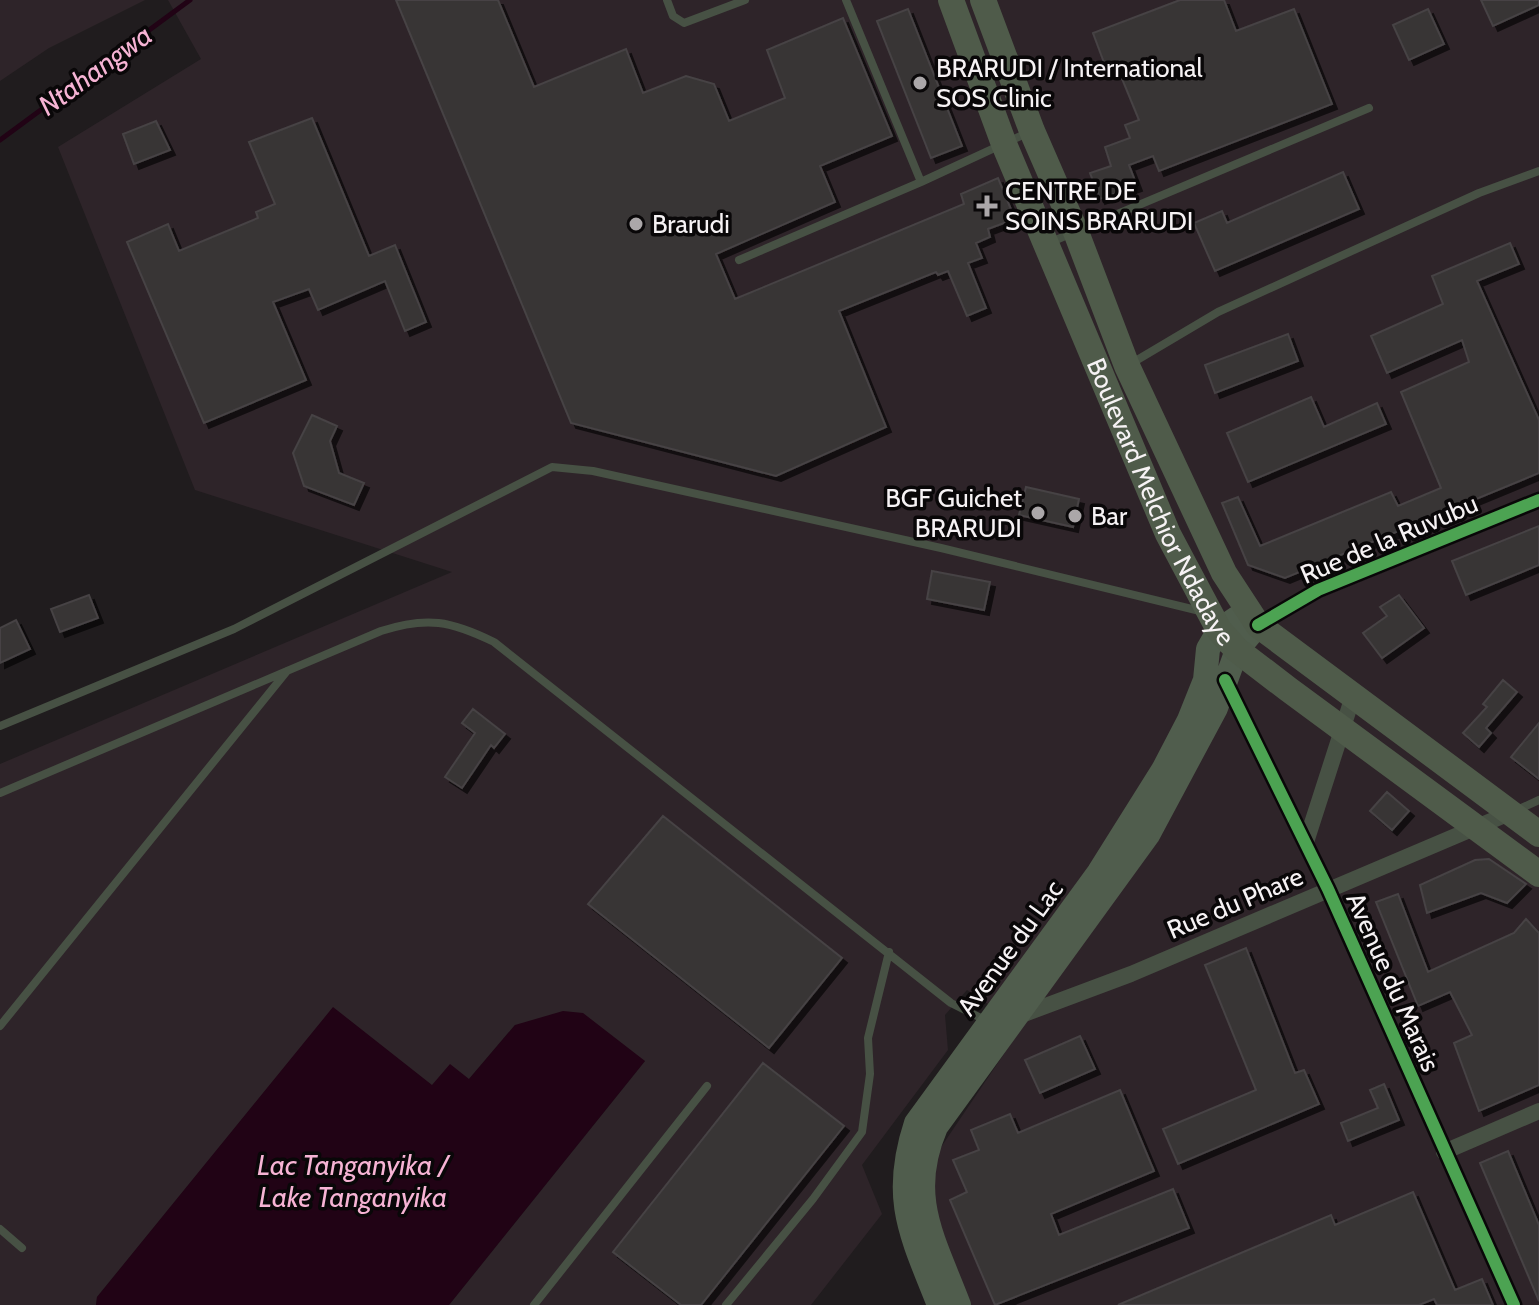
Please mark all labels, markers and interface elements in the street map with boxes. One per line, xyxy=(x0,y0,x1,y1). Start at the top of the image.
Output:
water label: Ntahangwa xyxy=(32,18,158,122)
place label: BRARUDI / International SOS Clinic xyxy=(936,52,1203,114)
marker: BRARUDI / International SOS Clinic xyxy=(911,74,929,92)
place label: CENTRE DE SOINS BRARUDI xyxy=(1005,175,1193,237)
marker: CENTRE DE SOINS BRARUDI xyxy=(976,195,998,217)
place label: Brarudi xyxy=(652,208,730,240)
marker: Brarudi xyxy=(627,215,645,233)
street label: Boulevard Melchior Ndadaye xyxy=(1080,353,1241,652)
place label: BGF Guichet BRARUDI xyxy=(885,482,1022,544)
street label: Rue de la Ruvubu xyxy=(1295,487,1483,591)
place label: Bar xyxy=(1091,500,1128,532)
marker: BGF Guichet BRARUDI xyxy=(1029,504,1047,522)
marker: Bar xyxy=(1066,507,1084,525)
street label: Rue du Phare xyxy=(1162,860,1308,946)
street label: Avenue du Lac xyxy=(950,874,1070,1022)
street label: Avenue du Marais xyxy=(1339,888,1447,1077)
water label: Lac Tanganyika / Lake Tanganyika xyxy=(257,1148,451,1214)

